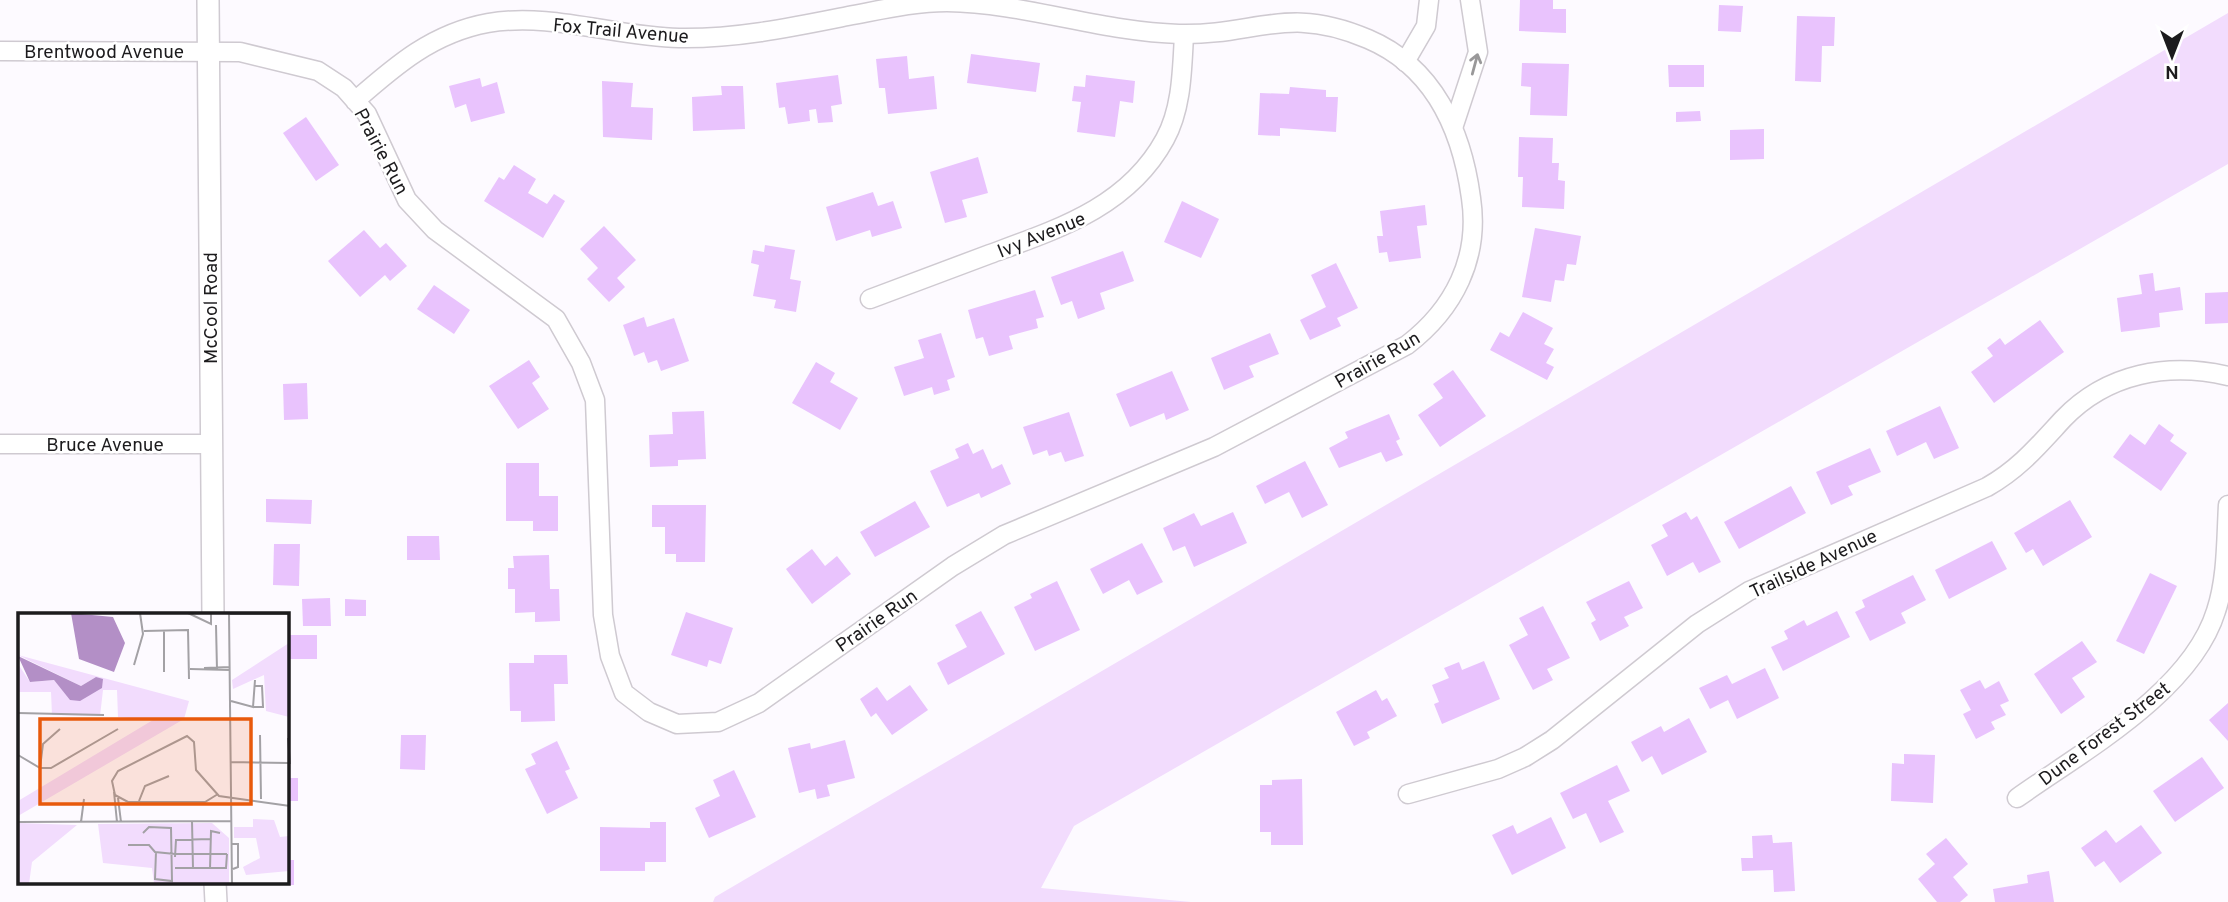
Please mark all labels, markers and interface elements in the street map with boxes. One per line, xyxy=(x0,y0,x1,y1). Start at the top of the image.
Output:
street label: Fox Trail Avenue xyxy=(552,14,690,50)
north arrow xyxy=(2137,21,2207,91)
street label: Brentwood Avenue xyxy=(24,41,184,65)
one-way arrow xyxy=(1469,53,1482,76)
text: N xyxy=(2165,59,2179,83)
street label: Prairie Run xyxy=(347,105,413,199)
street label: Ivy Avenue xyxy=(994,207,1089,264)
street label: McCool Road xyxy=(200,252,224,364)
street label: Prairie Run xyxy=(1331,327,1425,395)
street label: Bruce Avenue xyxy=(46,434,164,458)
street label: Trailside Avenue xyxy=(1746,525,1881,605)
street label: Prairie Run xyxy=(832,585,923,659)
inset map xyxy=(18,613,289,884)
street label: Dune Forest Street xyxy=(2035,677,2176,792)

